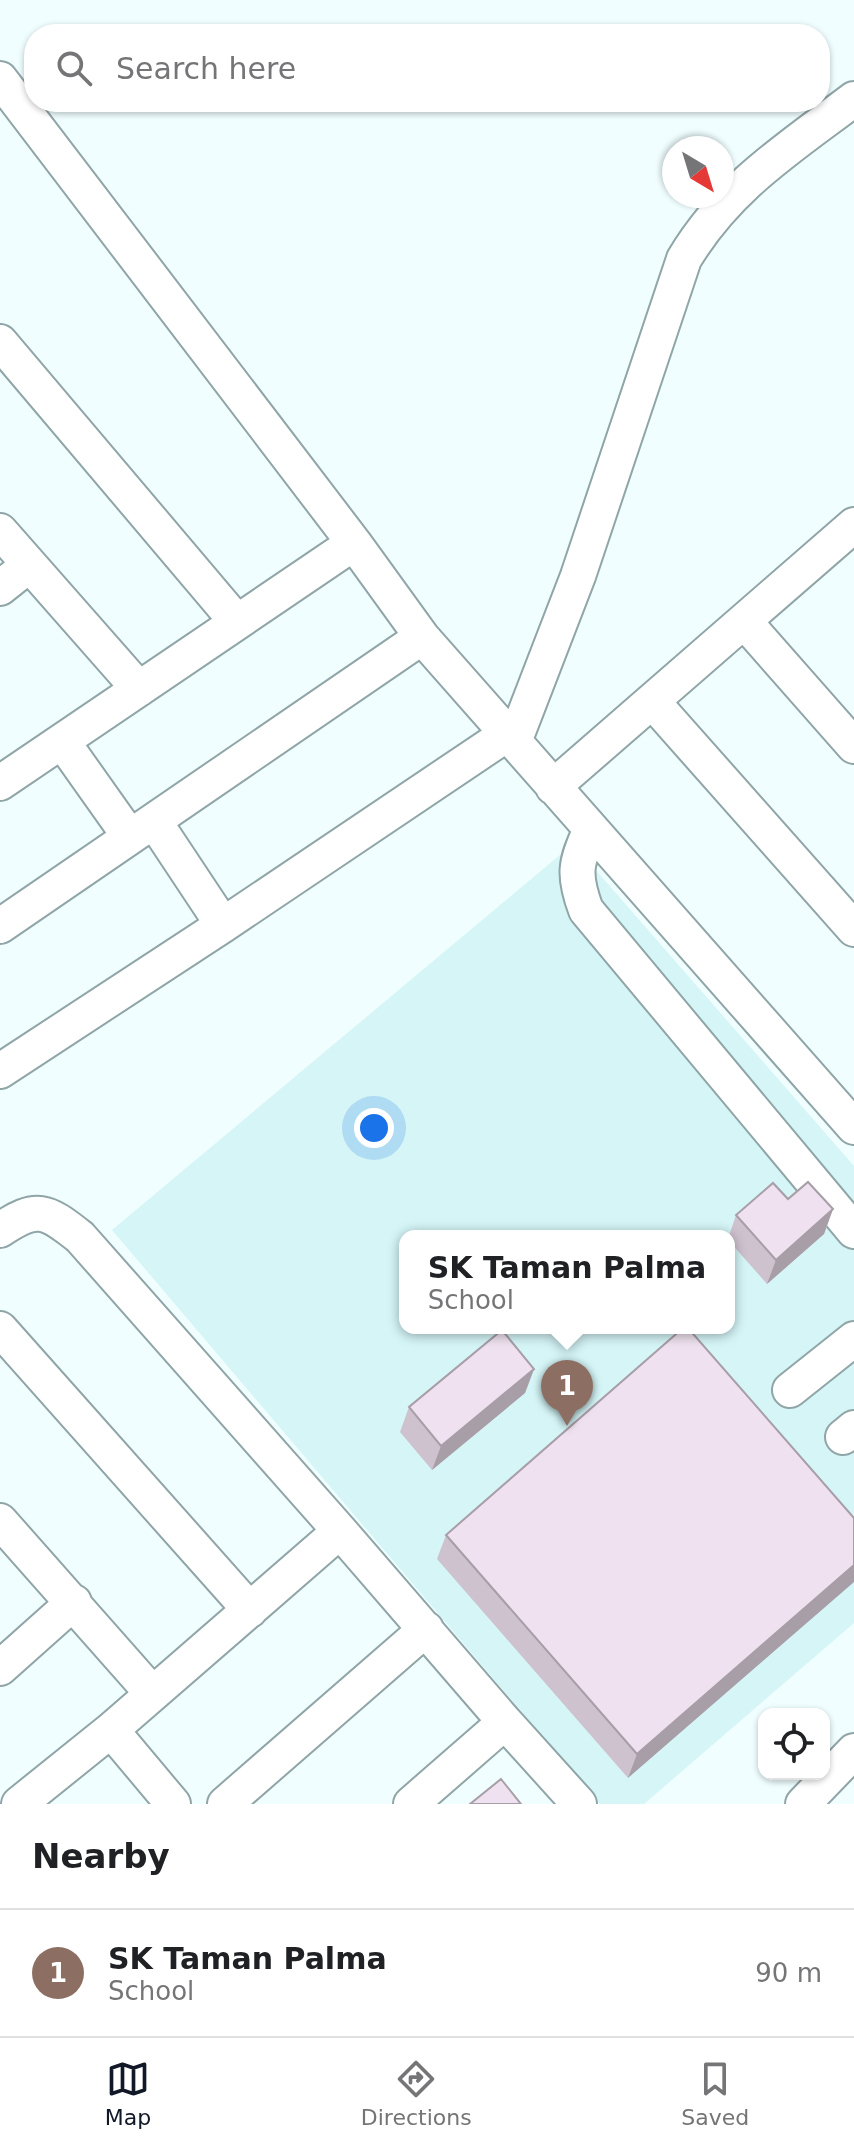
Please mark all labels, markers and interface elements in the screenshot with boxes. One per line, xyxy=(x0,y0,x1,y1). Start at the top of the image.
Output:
search box xyxy=(24,24,830,112)
icon: search xyxy=(52,46,96,90)
text: Search here xyxy=(116,51,296,86)
north arrow xyxy=(662,136,734,208)
your location xyxy=(354,1108,394,1148)
popup xyxy=(399,1230,735,1334)
text: SK Taman Palma xyxy=(428,1250,706,1285)
text: School xyxy=(428,1285,514,1315)
pin: 1 xyxy=(541,1360,593,1426)
map controls xyxy=(758,1708,830,1780)
button: locate xyxy=(758,1708,830,1780)
text: Nearby xyxy=(32,1836,170,1876)
text: SK Taman Palma xyxy=(108,1941,387,1976)
text: 1 xyxy=(49,1958,67,1988)
text: 90 m xyxy=(755,1958,822,1988)
text: School xyxy=(108,1976,194,2006)
tab: Map xyxy=(105,2057,151,2130)
tab: Directions xyxy=(361,2057,472,2130)
tab: Saved xyxy=(681,2057,749,2130)

